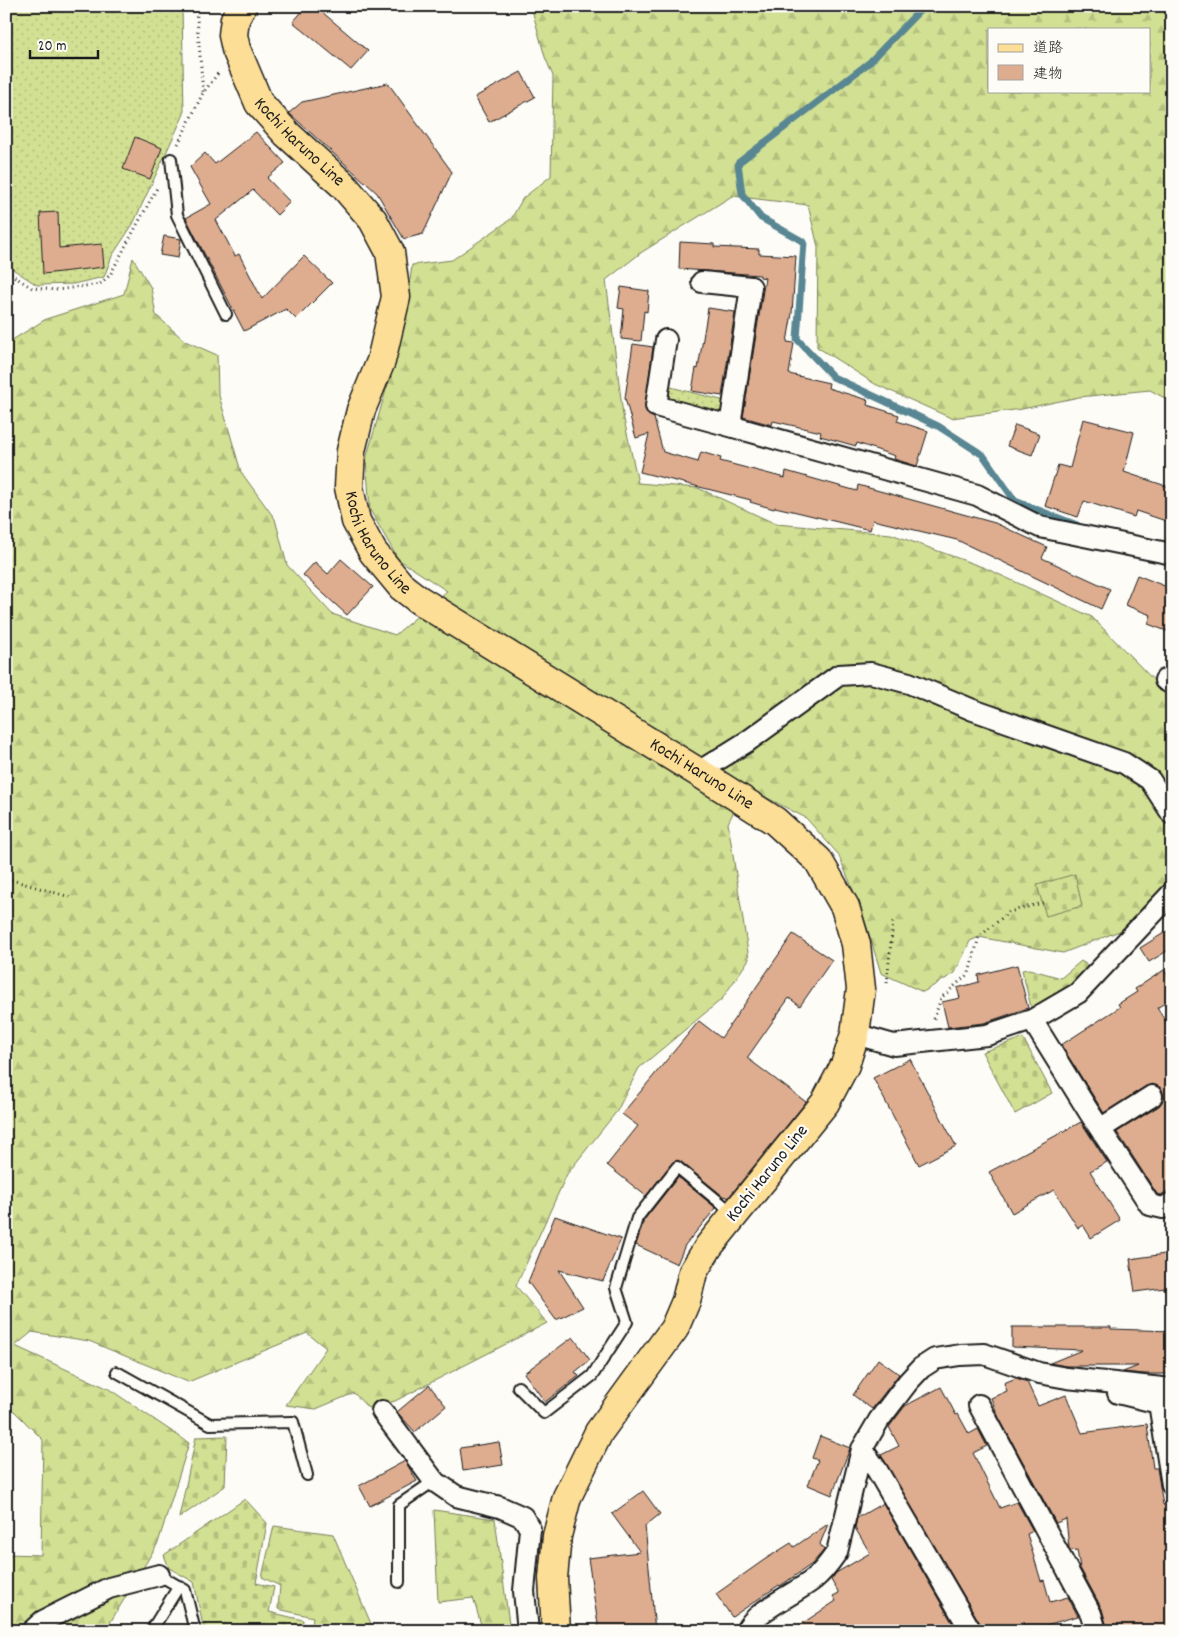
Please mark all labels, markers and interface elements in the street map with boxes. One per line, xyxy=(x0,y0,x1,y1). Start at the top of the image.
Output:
scale bar xyxy=(30,28,98,60)
legend xyxy=(988,28,1150,92)
text: 20 m xyxy=(38,36,66,58)
text: 道路 xyxy=(1033,38,1063,60)
text: 建物 xyxy=(1033,64,1063,86)
street label: Kochi Haruno Line xyxy=(248,92,350,193)
street label: Kochi Haruno Line xyxy=(338,489,416,602)
street label: Kochi Haruno Line xyxy=(644,733,758,817)
street label: Kochi Haruno Line xyxy=(721,1120,815,1228)

